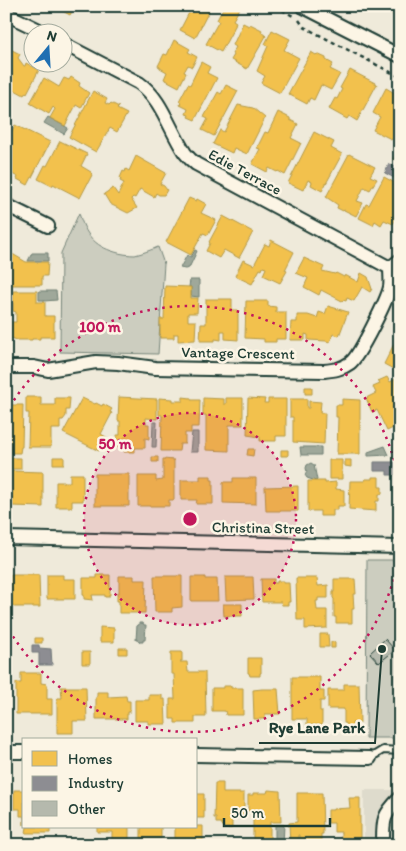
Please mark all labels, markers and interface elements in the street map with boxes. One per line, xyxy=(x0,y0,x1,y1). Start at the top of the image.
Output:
north arrow xyxy=(22,22,72,72)
text: N xyxy=(45,27,59,46)
street label: Edie Terrace xyxy=(205,145,285,199)
text: 100 m xyxy=(79,318,121,336)
street label: Vantage Crescent xyxy=(181,343,295,363)
text: 50 m xyxy=(98,435,132,453)
centre of rings xyxy=(181,510,199,528)
street label: Christina Street xyxy=(212,518,315,538)
callout: Rye Lane Park xyxy=(259,712,375,743)
text: Rye Lane Park xyxy=(269,718,366,738)
legend xyxy=(22,738,198,828)
text: Homes xyxy=(68,750,113,768)
text: Industry xyxy=(68,774,124,792)
scale bar xyxy=(224,796,330,828)
text: Other xyxy=(68,800,105,818)
text: 50 m xyxy=(231,804,264,822)

